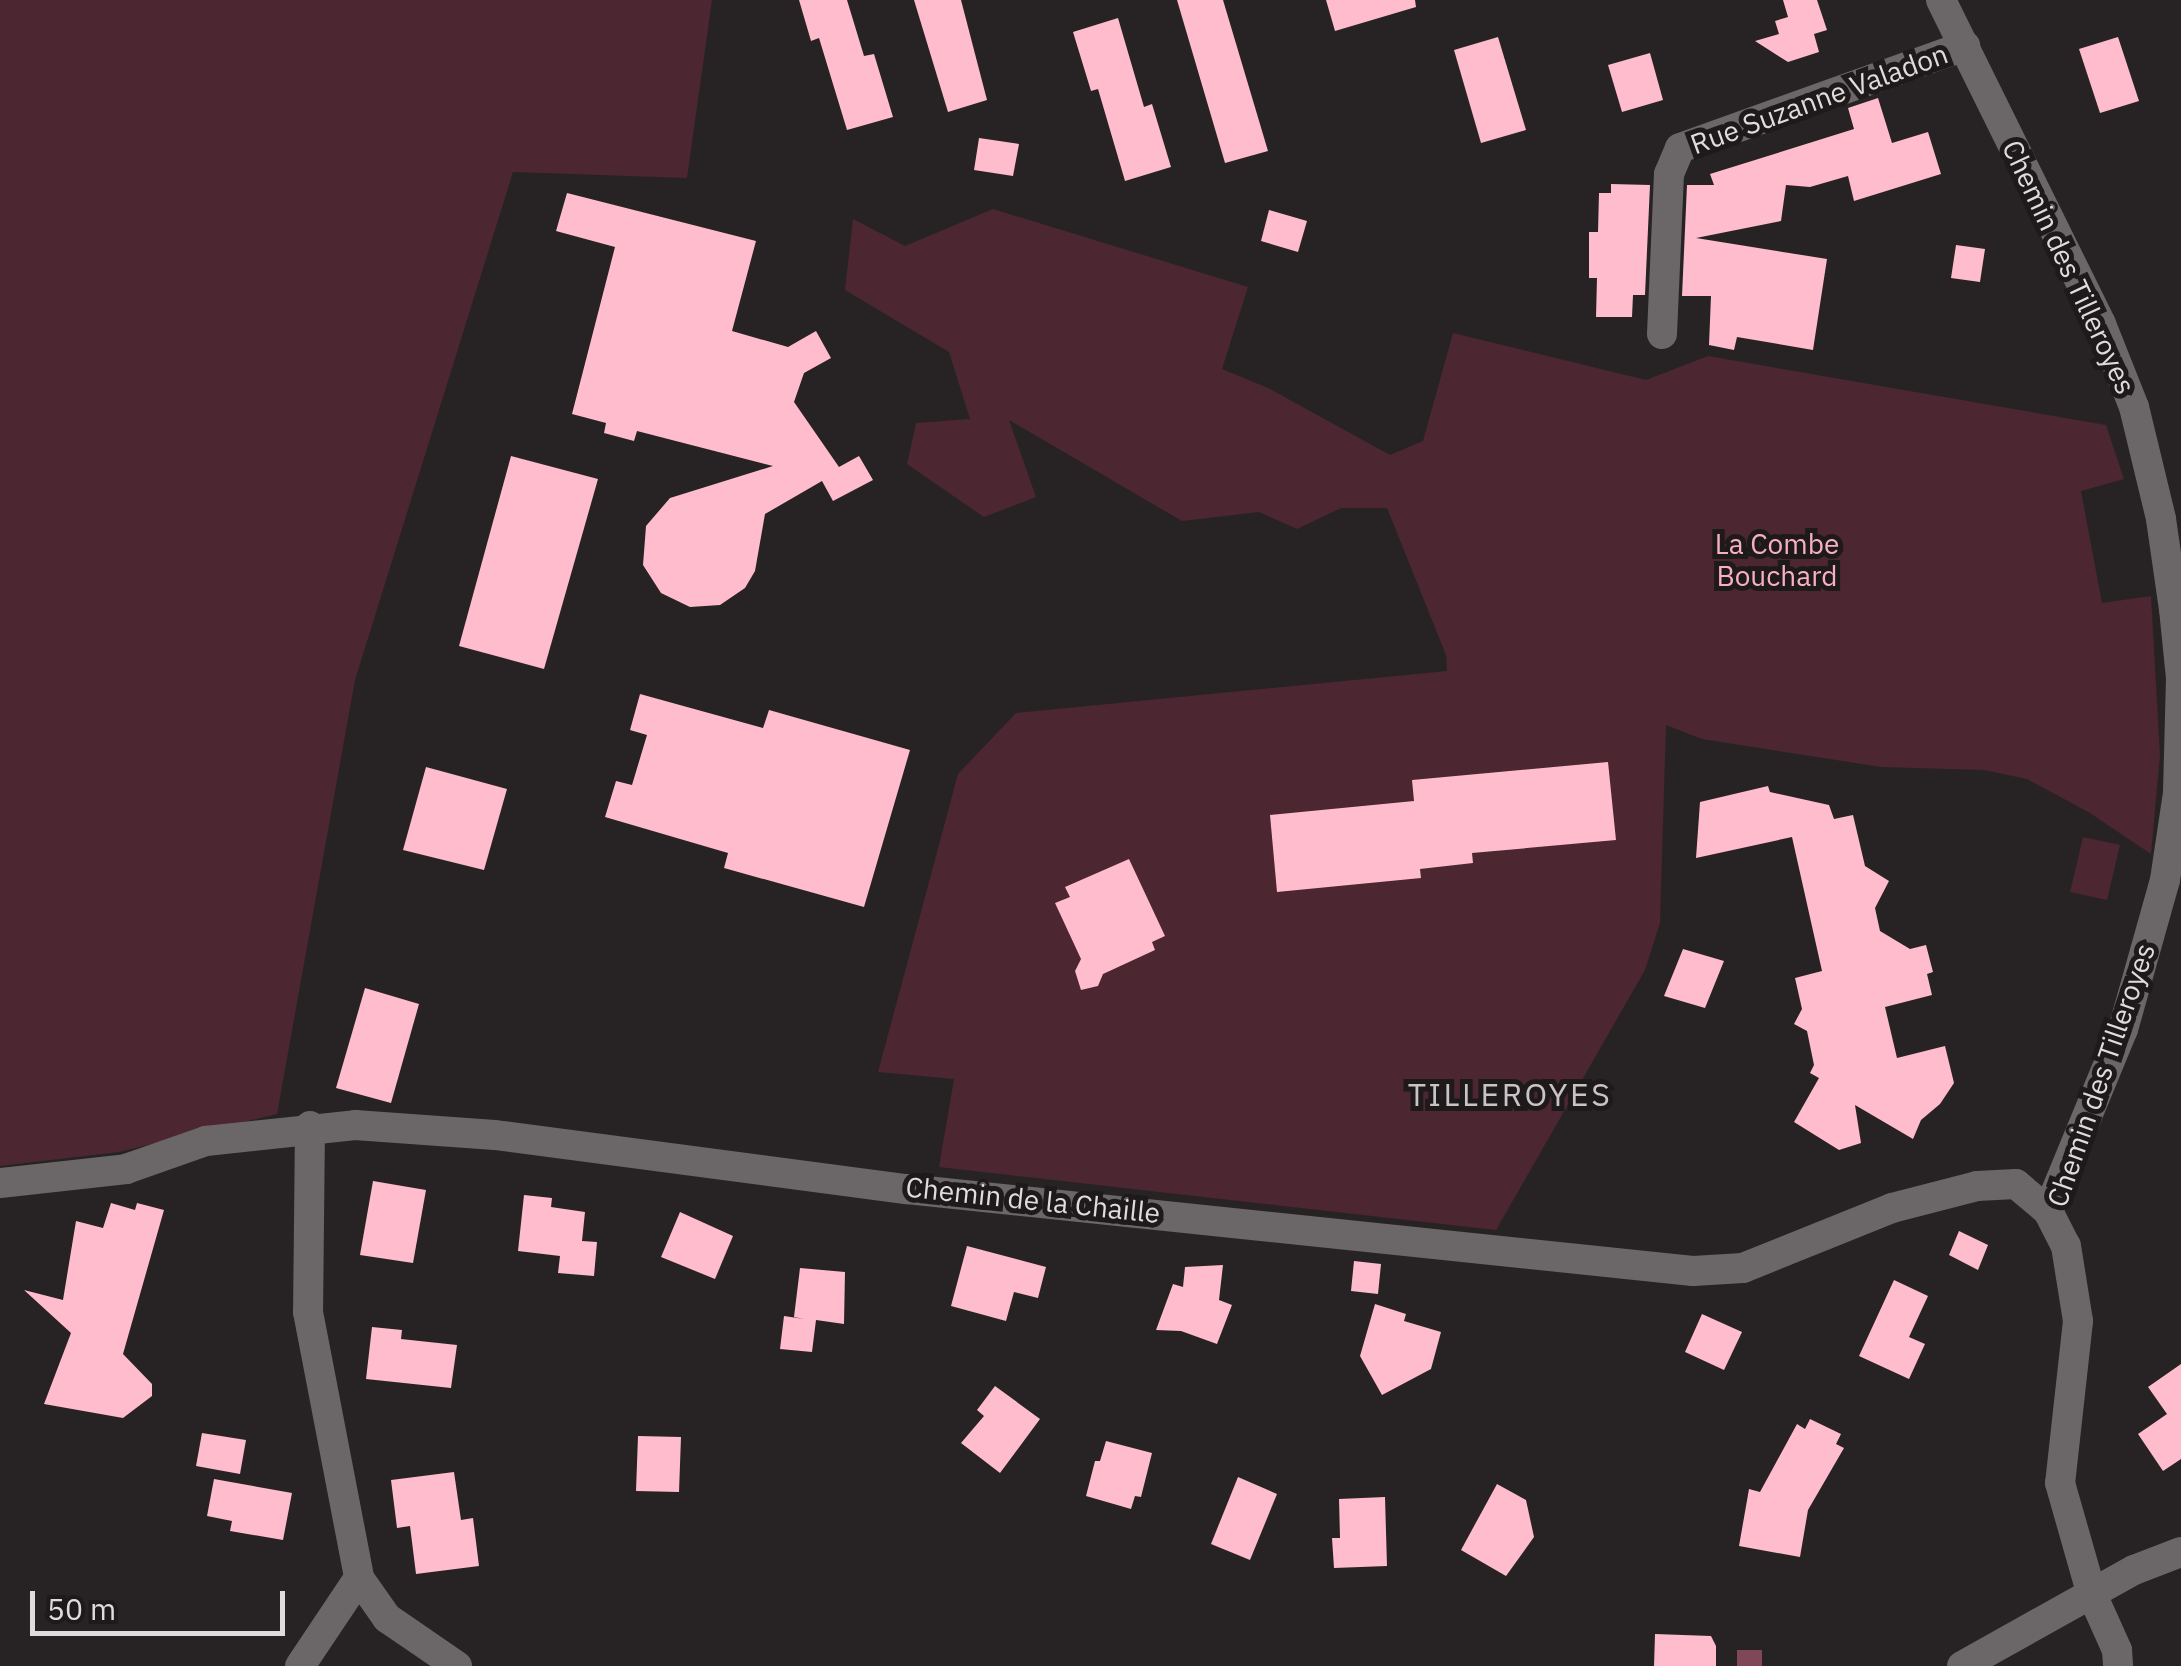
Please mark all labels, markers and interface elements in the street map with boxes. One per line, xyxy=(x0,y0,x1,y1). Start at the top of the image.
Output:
street label: Rue Suzanne Valadon xyxy=(1686,37,1952,161)
street label: Chemin des Tilleroyes xyxy=(1995,135,2143,399)
park label: La Combe Bouchard xyxy=(1715,527,1839,593)
street label: Chemin des Tilleroyes xyxy=(2040,939,2162,1211)
district label: TILLEROYES xyxy=(1408,1075,1612,1113)
street label: Chemin de la Chaille xyxy=(904,1170,1162,1230)
scale bar xyxy=(35,1571,290,1633)
text: 50 m xyxy=(47,1589,116,1628)

